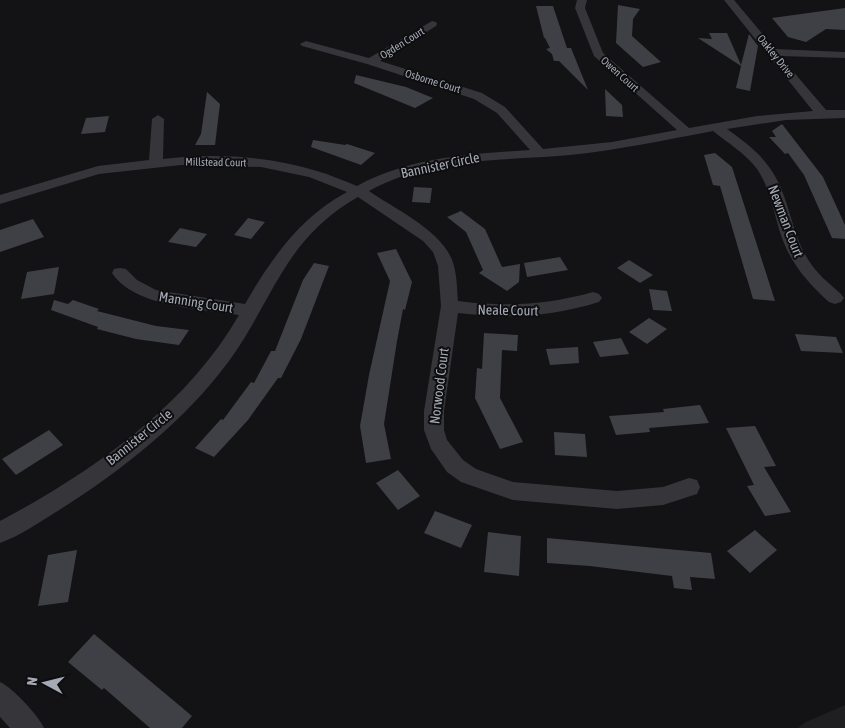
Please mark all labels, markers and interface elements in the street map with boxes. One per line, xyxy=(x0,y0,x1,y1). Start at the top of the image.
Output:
street label: Ogden Court xyxy=(378,25,426,61)
street label: Oakley Drive xyxy=(755,32,797,80)
street label: Owen Court xyxy=(599,54,641,94)
street label: Osborne Court xyxy=(404,67,462,95)
street label: Bannister Circle xyxy=(399,149,481,181)
street label: Millstead Court xyxy=(185,155,247,169)
street label: Newman Court xyxy=(765,183,807,259)
street label: Manning Court xyxy=(158,288,234,316)
street label: Neale Court xyxy=(478,301,538,319)
street label: Norwood Court xyxy=(426,347,452,425)
street label: Bannister Circle xyxy=(103,406,175,468)
north arrow xyxy=(20,658,70,708)
text: N xyxy=(24,676,41,686)

